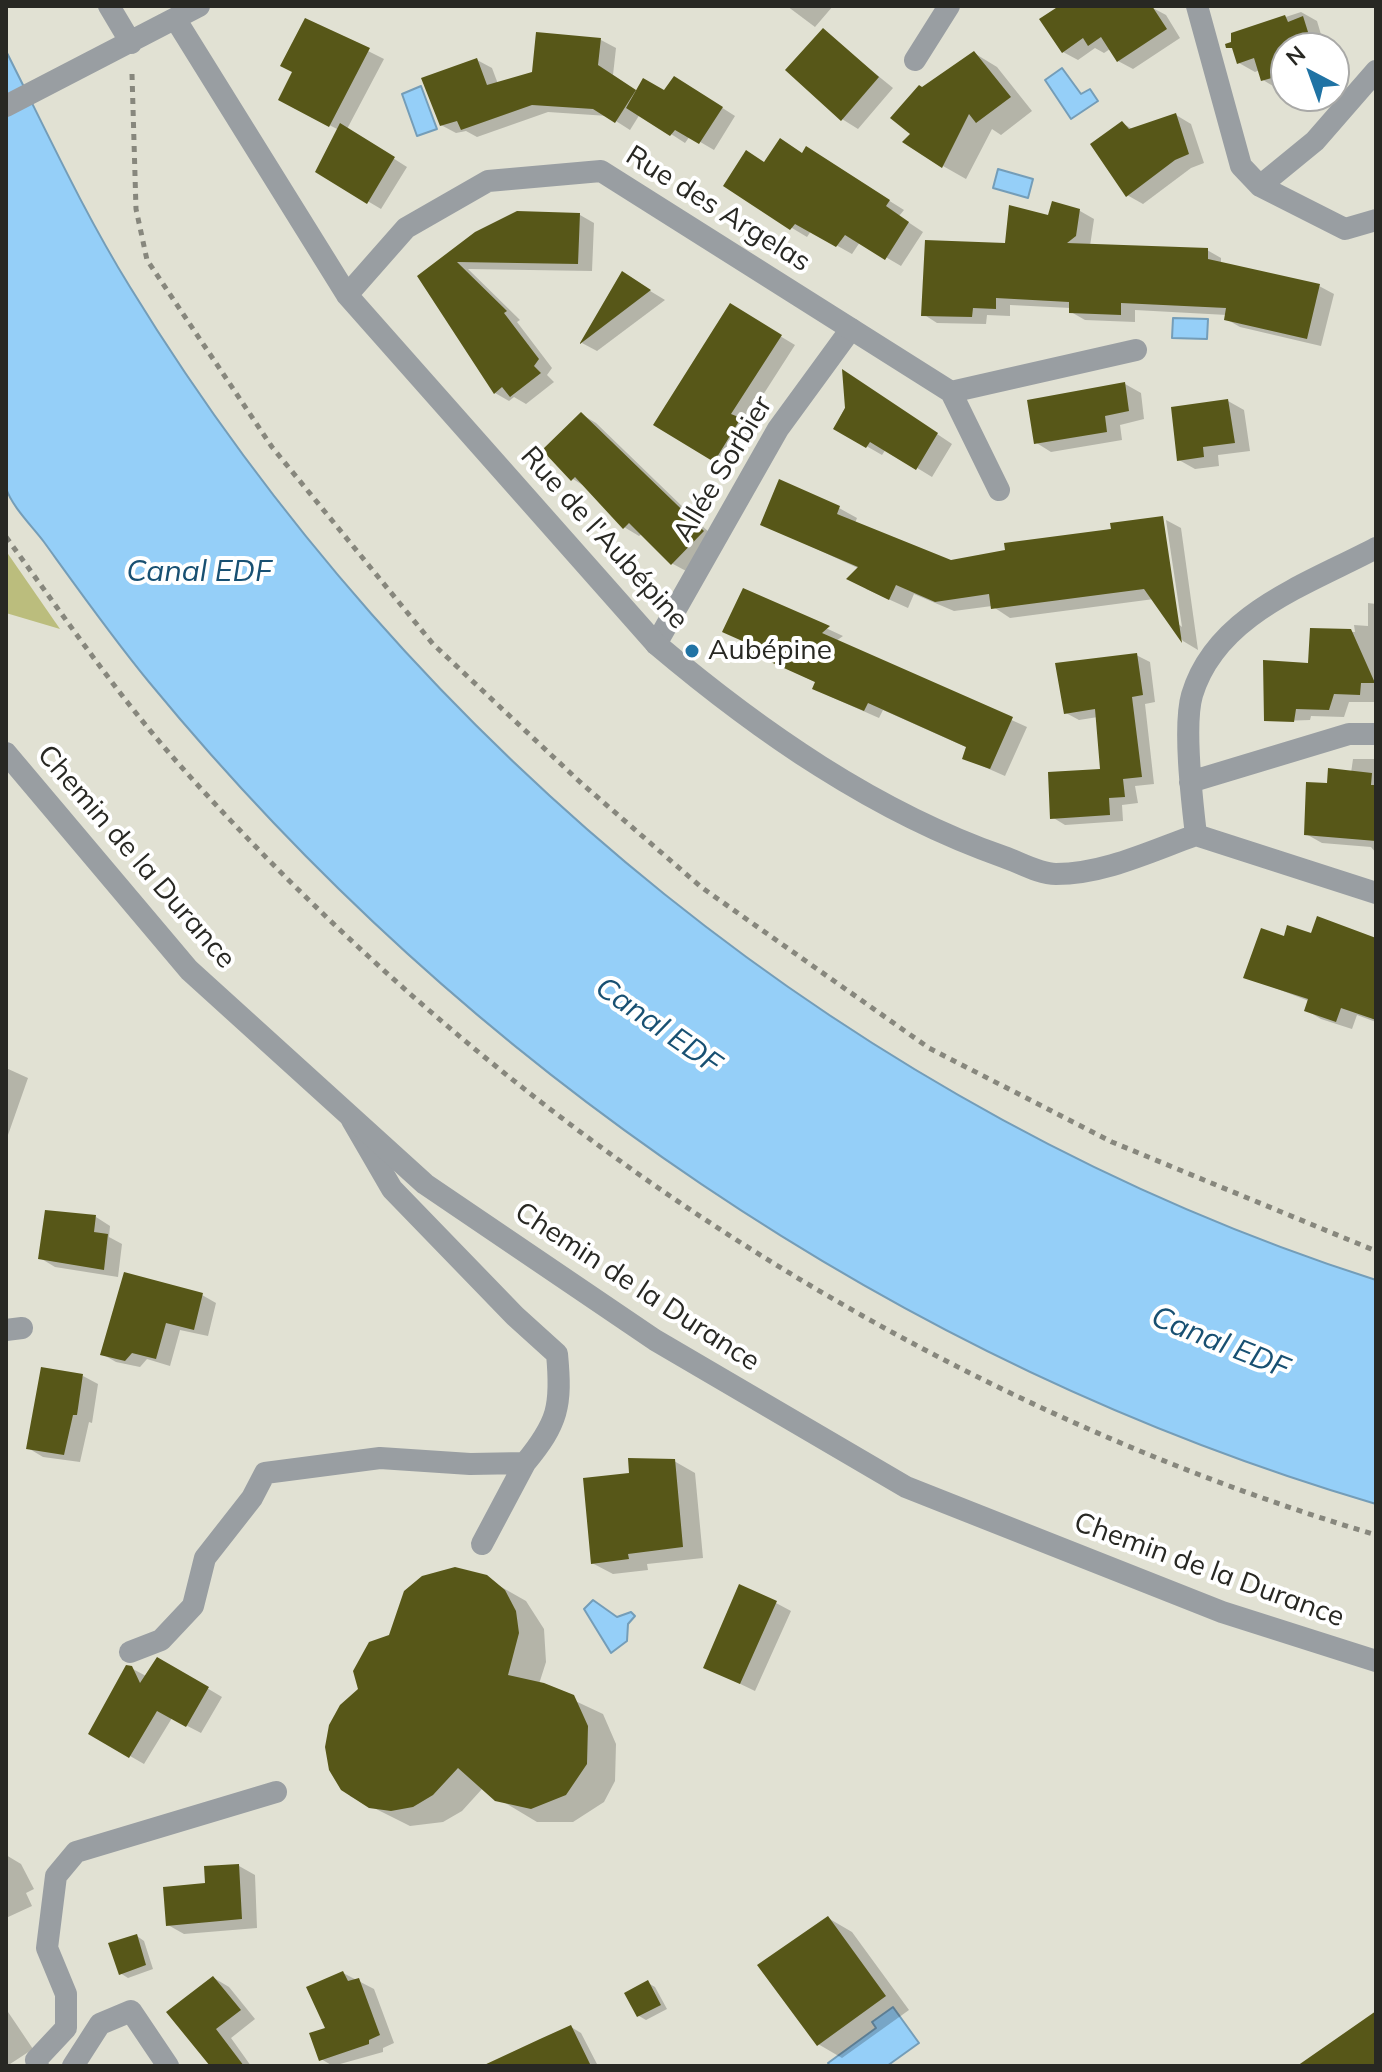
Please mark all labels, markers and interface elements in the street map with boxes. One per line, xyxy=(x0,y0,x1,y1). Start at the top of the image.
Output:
north arrow xyxy=(1270,32,1350,112)
text: N xyxy=(1280,39,1311,71)
street label: Rue des Argelas xyxy=(619,139,817,279)
street label: Allée Sorbier xyxy=(666,390,780,548)
street label: Rue de l'Aubépine xyxy=(513,440,695,636)
water label: Canal EDF xyxy=(126,554,272,590)
place label: Aubépine xyxy=(708,634,832,668)
marker: Aubépine xyxy=(683,642,701,660)
street label: Chemin de la Durance xyxy=(30,738,242,976)
water label: Canal EDF xyxy=(588,970,728,1082)
street label: Chemin de la Durance xyxy=(508,1195,766,1379)
water label: Canal EDF xyxy=(1146,1299,1294,1387)
street label: Chemin de la Durance xyxy=(1069,1505,1349,1635)

